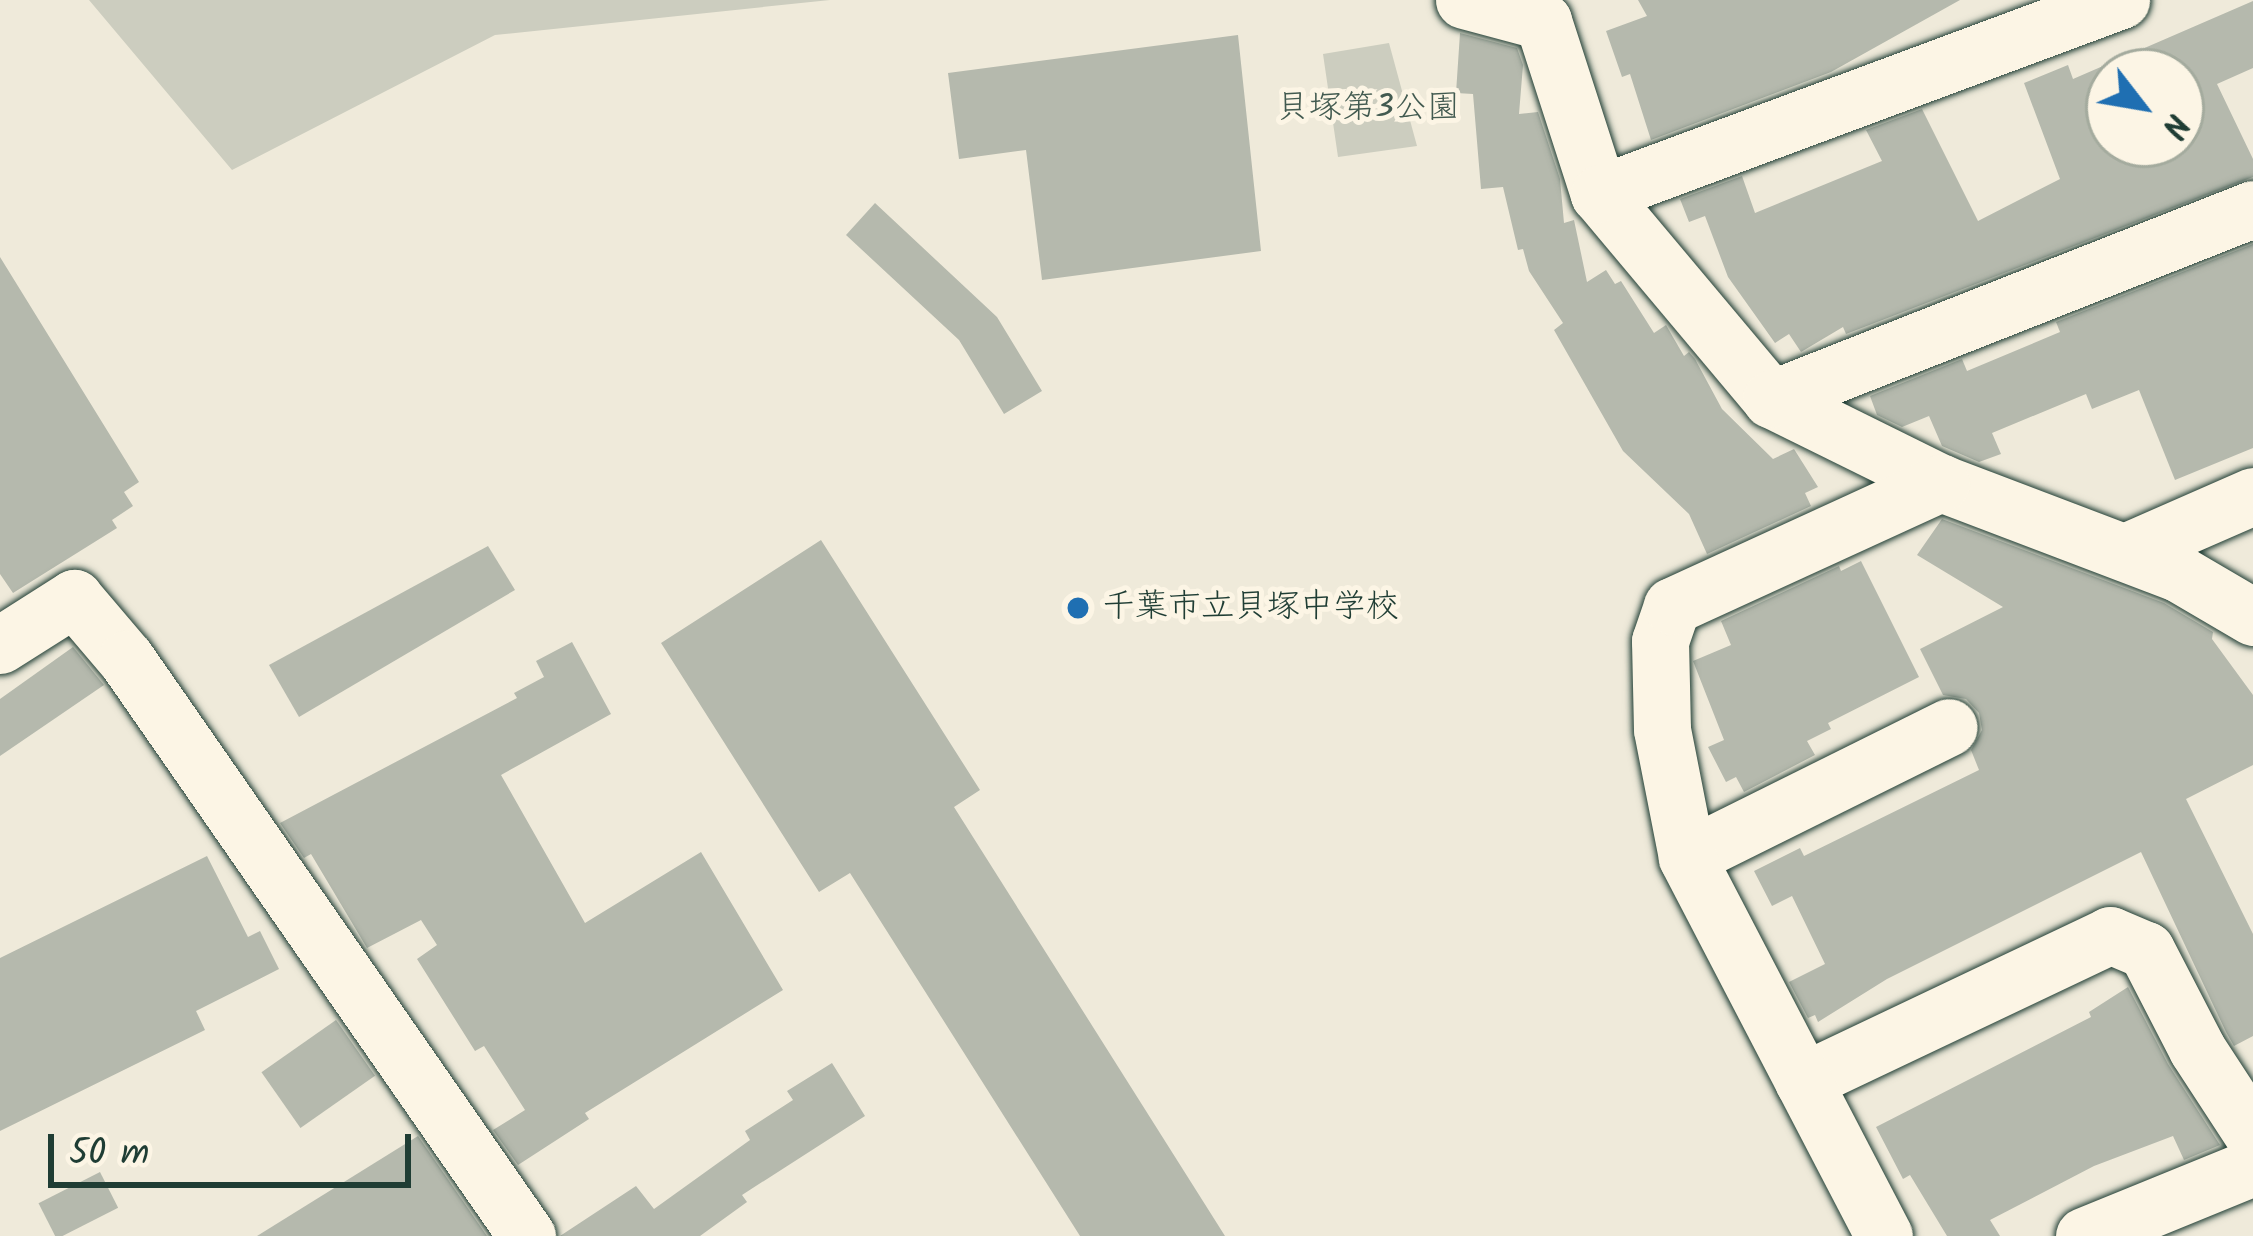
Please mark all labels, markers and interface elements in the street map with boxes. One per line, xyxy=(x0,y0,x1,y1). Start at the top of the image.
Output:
north arrow xyxy=(2085,48,2205,168)
park label: 貝塚第3公園 xyxy=(1276,89,1460,129)
text: N xyxy=(2146,103,2202,148)
place label: 千葉市立貝塚中学校 xyxy=(1102,588,1399,628)
marker: 千葉市立貝塚中学校 xyxy=(1065,595,1091,621)
scale bar xyxy=(54,1110,417,1184)
text: 50 m xyxy=(69,1126,149,1183)

